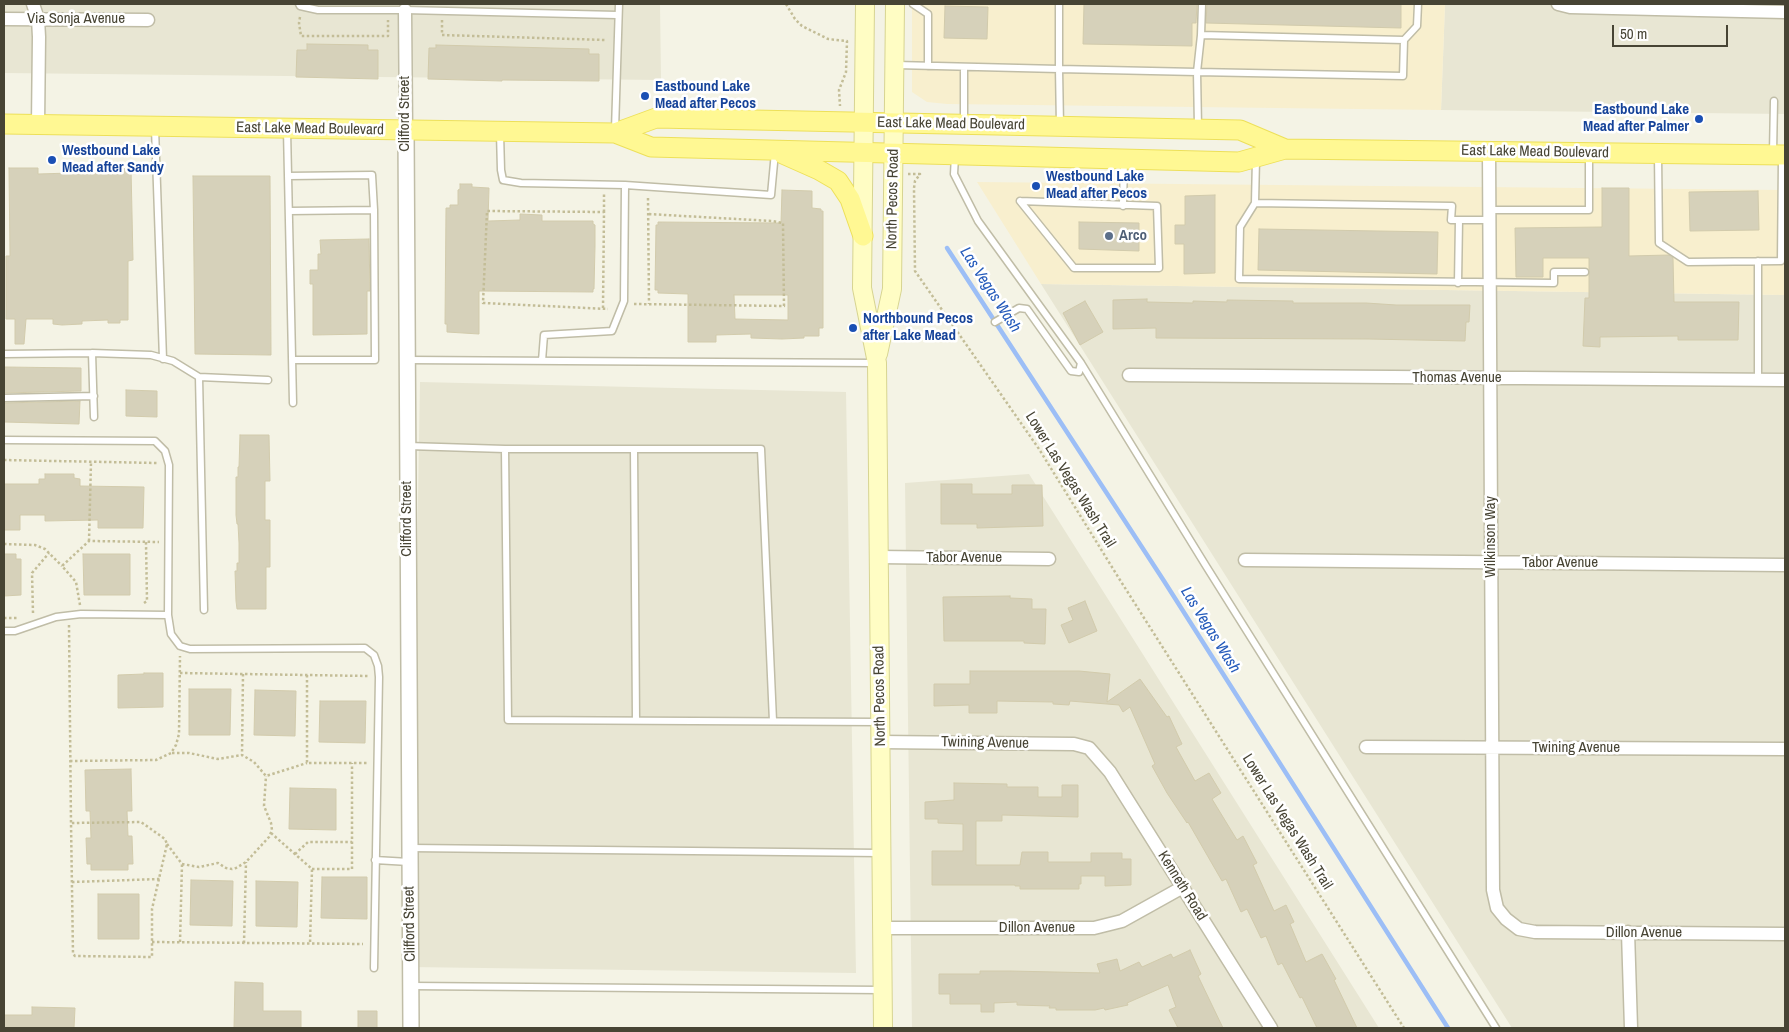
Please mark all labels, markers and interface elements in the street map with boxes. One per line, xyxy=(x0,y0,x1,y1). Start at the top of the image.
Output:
street label: Via Sonja Avenue xyxy=(27,10,125,28)
scale bar xyxy=(1614,15,1730,47)
text: 50 m xyxy=(1620,23,1647,44)
street label: Clifford Street xyxy=(396,76,414,152)
place label: Eastbound Lake Mead after Pecos xyxy=(655,78,756,113)
marker: Eastbound Lake Mead after Pecos xyxy=(639,90,651,102)
place label: Eastbound Lake Mead after Palmer xyxy=(1583,101,1689,136)
marker: Eastbound Lake Mead after Palmer xyxy=(1693,113,1705,125)
street label: East Lake Mead Boulevard xyxy=(877,114,1025,134)
street label: East Lake Mead Boulevard xyxy=(236,119,384,139)
place label: Westbound Lake Mead after Sandy xyxy=(62,142,164,177)
street label: East Lake Mead Boulevard xyxy=(1461,142,1609,162)
street label: North Pecos Road xyxy=(883,149,903,249)
marker: Westbound Lake Mead after Sandy xyxy=(46,154,58,166)
place label: Westbound Lake Mead after Pecos xyxy=(1046,168,1147,203)
marker: Westbound Lake Mead after Pecos xyxy=(1030,180,1042,192)
place label: Arco xyxy=(1119,227,1147,245)
marker: Arco xyxy=(1103,230,1115,242)
water label: Las Vegas Wash xyxy=(955,244,1025,336)
place label: Northbound Pecos after Lake Mead xyxy=(863,310,973,345)
marker: Northbound Pecos after Lake Mead xyxy=(847,322,859,334)
street label: Thomas Avenue xyxy=(1412,369,1502,387)
street label: Lower Las Vegas Wash Trail xyxy=(1021,409,1119,551)
street label: Clifford Street xyxy=(398,481,416,557)
street label: Wilkinson Way xyxy=(1482,496,1500,578)
street label: Tabor Avenue xyxy=(926,549,1002,567)
street label: Tabor Avenue xyxy=(1522,554,1598,572)
water label: Las Vegas Wash xyxy=(1176,583,1244,677)
street label: North Pecos Road xyxy=(870,646,890,746)
street label: Twining Avenue xyxy=(941,733,1029,753)
street label: Twining Avenue xyxy=(1532,739,1620,757)
street label: Lower Las Vegas Wash Trail xyxy=(1238,751,1336,893)
street label: Kenneth Road xyxy=(1154,848,1210,924)
street label: Clifford Street xyxy=(400,886,420,962)
street label: Dillon Avenue xyxy=(999,919,1075,937)
street label: Dillon Avenue xyxy=(1606,924,1682,942)

